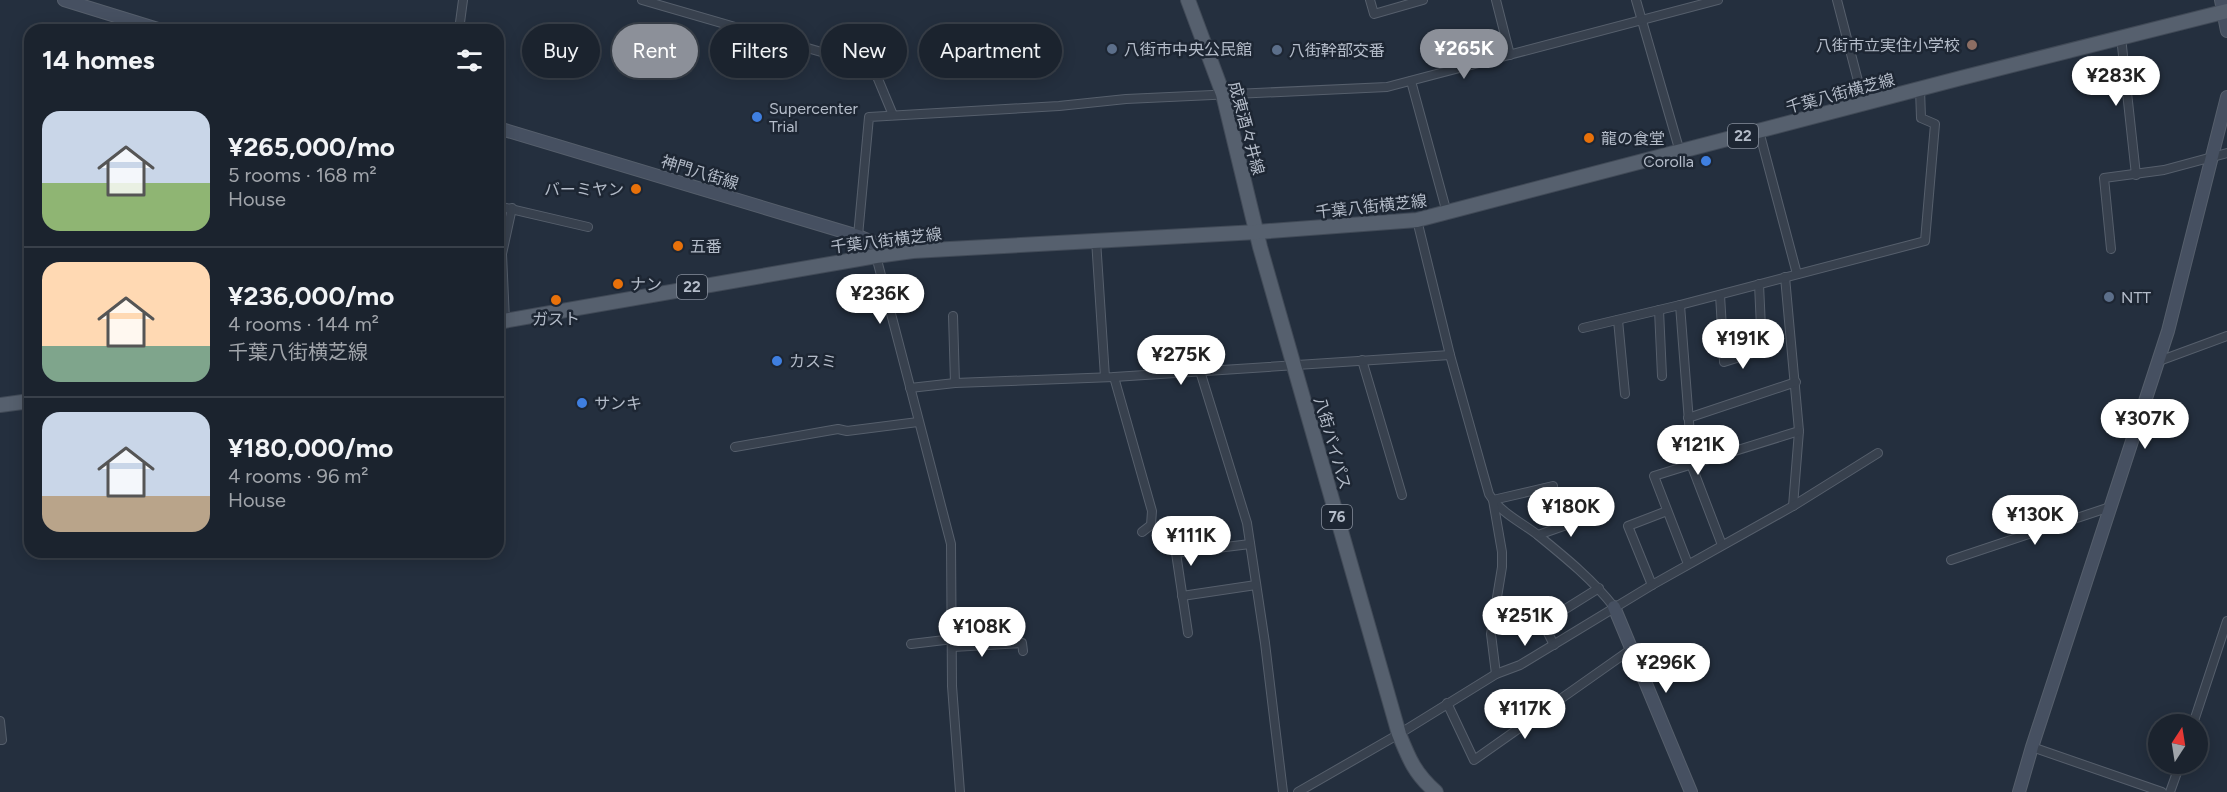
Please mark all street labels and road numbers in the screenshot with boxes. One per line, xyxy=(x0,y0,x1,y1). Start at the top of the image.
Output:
street label: 千葉八街横芝線 xyxy=(1784,70,1897,117)
street label: 成東酒々井線 xyxy=(1225,79,1268,177)
road number: 22 xyxy=(1728,124,1758,148)
street label: 神門八街線 xyxy=(659,152,741,193)
street label: 千葉八街横芝線 xyxy=(1314,191,1428,222)
street label: 千葉八街横芝線 xyxy=(829,224,943,257)
road number: 22 xyxy=(677,275,707,299)
street label: 八街バイパス xyxy=(1310,395,1355,492)
road number: 76 xyxy=(1322,505,1352,529)

